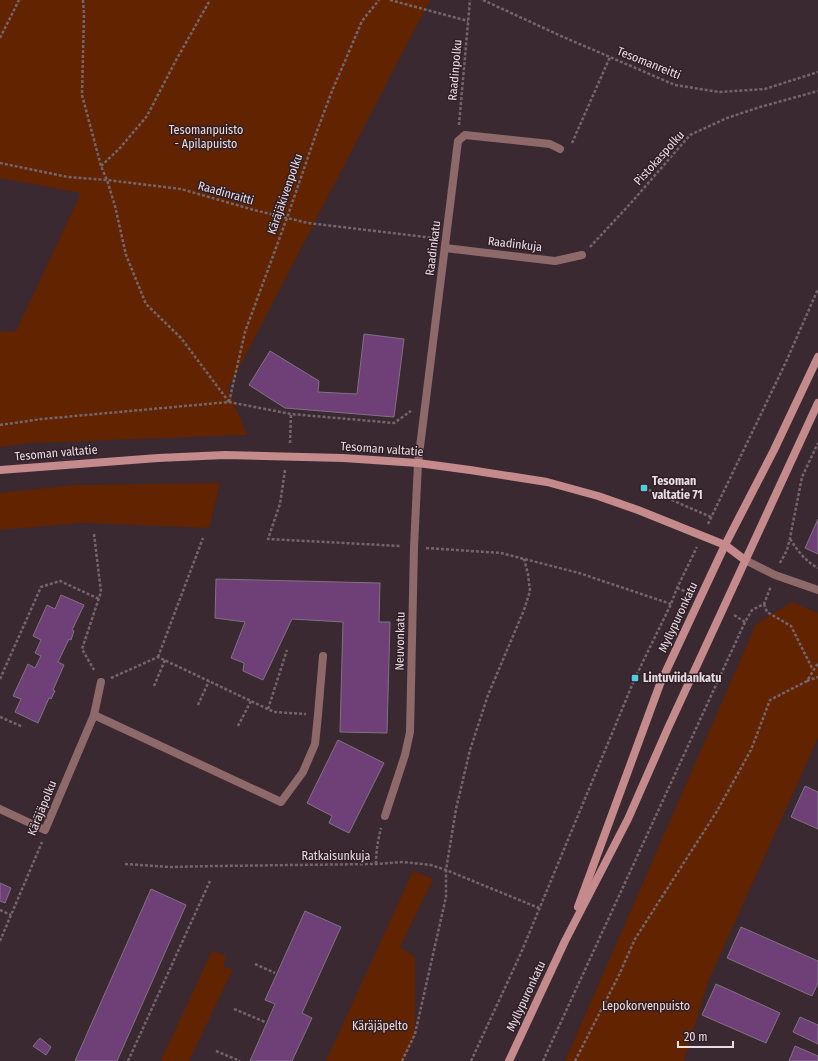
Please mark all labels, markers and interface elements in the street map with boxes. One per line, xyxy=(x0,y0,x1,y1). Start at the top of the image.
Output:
street label: Raadinpolku xyxy=(445,39,465,101)
street label: Tesomanreitti xyxy=(615,44,683,82)
park label: Tesomanpuisto - Apilapuisto xyxy=(169,123,243,151)
street label: Pistokaspolku xyxy=(631,128,687,188)
street label: Käräjäkivenpolku xyxy=(265,152,305,236)
street label: Raadinraitti xyxy=(196,178,256,208)
street label: Raadinkatu xyxy=(423,220,443,276)
street label: Raadinkuja xyxy=(487,234,543,254)
street label: Tesoman valtatie xyxy=(340,439,424,459)
street label: Tesoman valtatie xyxy=(14,442,98,464)
place label: Tesoman valtatie 71 xyxy=(651,474,703,502)
marker: Tesoman valtatie 71 xyxy=(639,483,649,493)
street label: Myllypuronkatu xyxy=(656,580,700,654)
street label: Neuvonkatu xyxy=(392,611,408,671)
place label: Lintuviidankatu xyxy=(643,671,721,685)
marker: Lintuviidankatu xyxy=(630,673,640,683)
street label: Käräjäpolku xyxy=(25,778,59,838)
street label: Ratkaisunkuja xyxy=(302,849,371,863)
street label: Myllypuronkatu xyxy=(504,959,548,1033)
park label: Lepokorvenpuisto xyxy=(602,999,690,1013)
park label: Käräjäpelto xyxy=(352,1019,408,1033)
scale bar xyxy=(678,1023,733,1049)
text: 20 m xyxy=(684,1030,708,1044)

